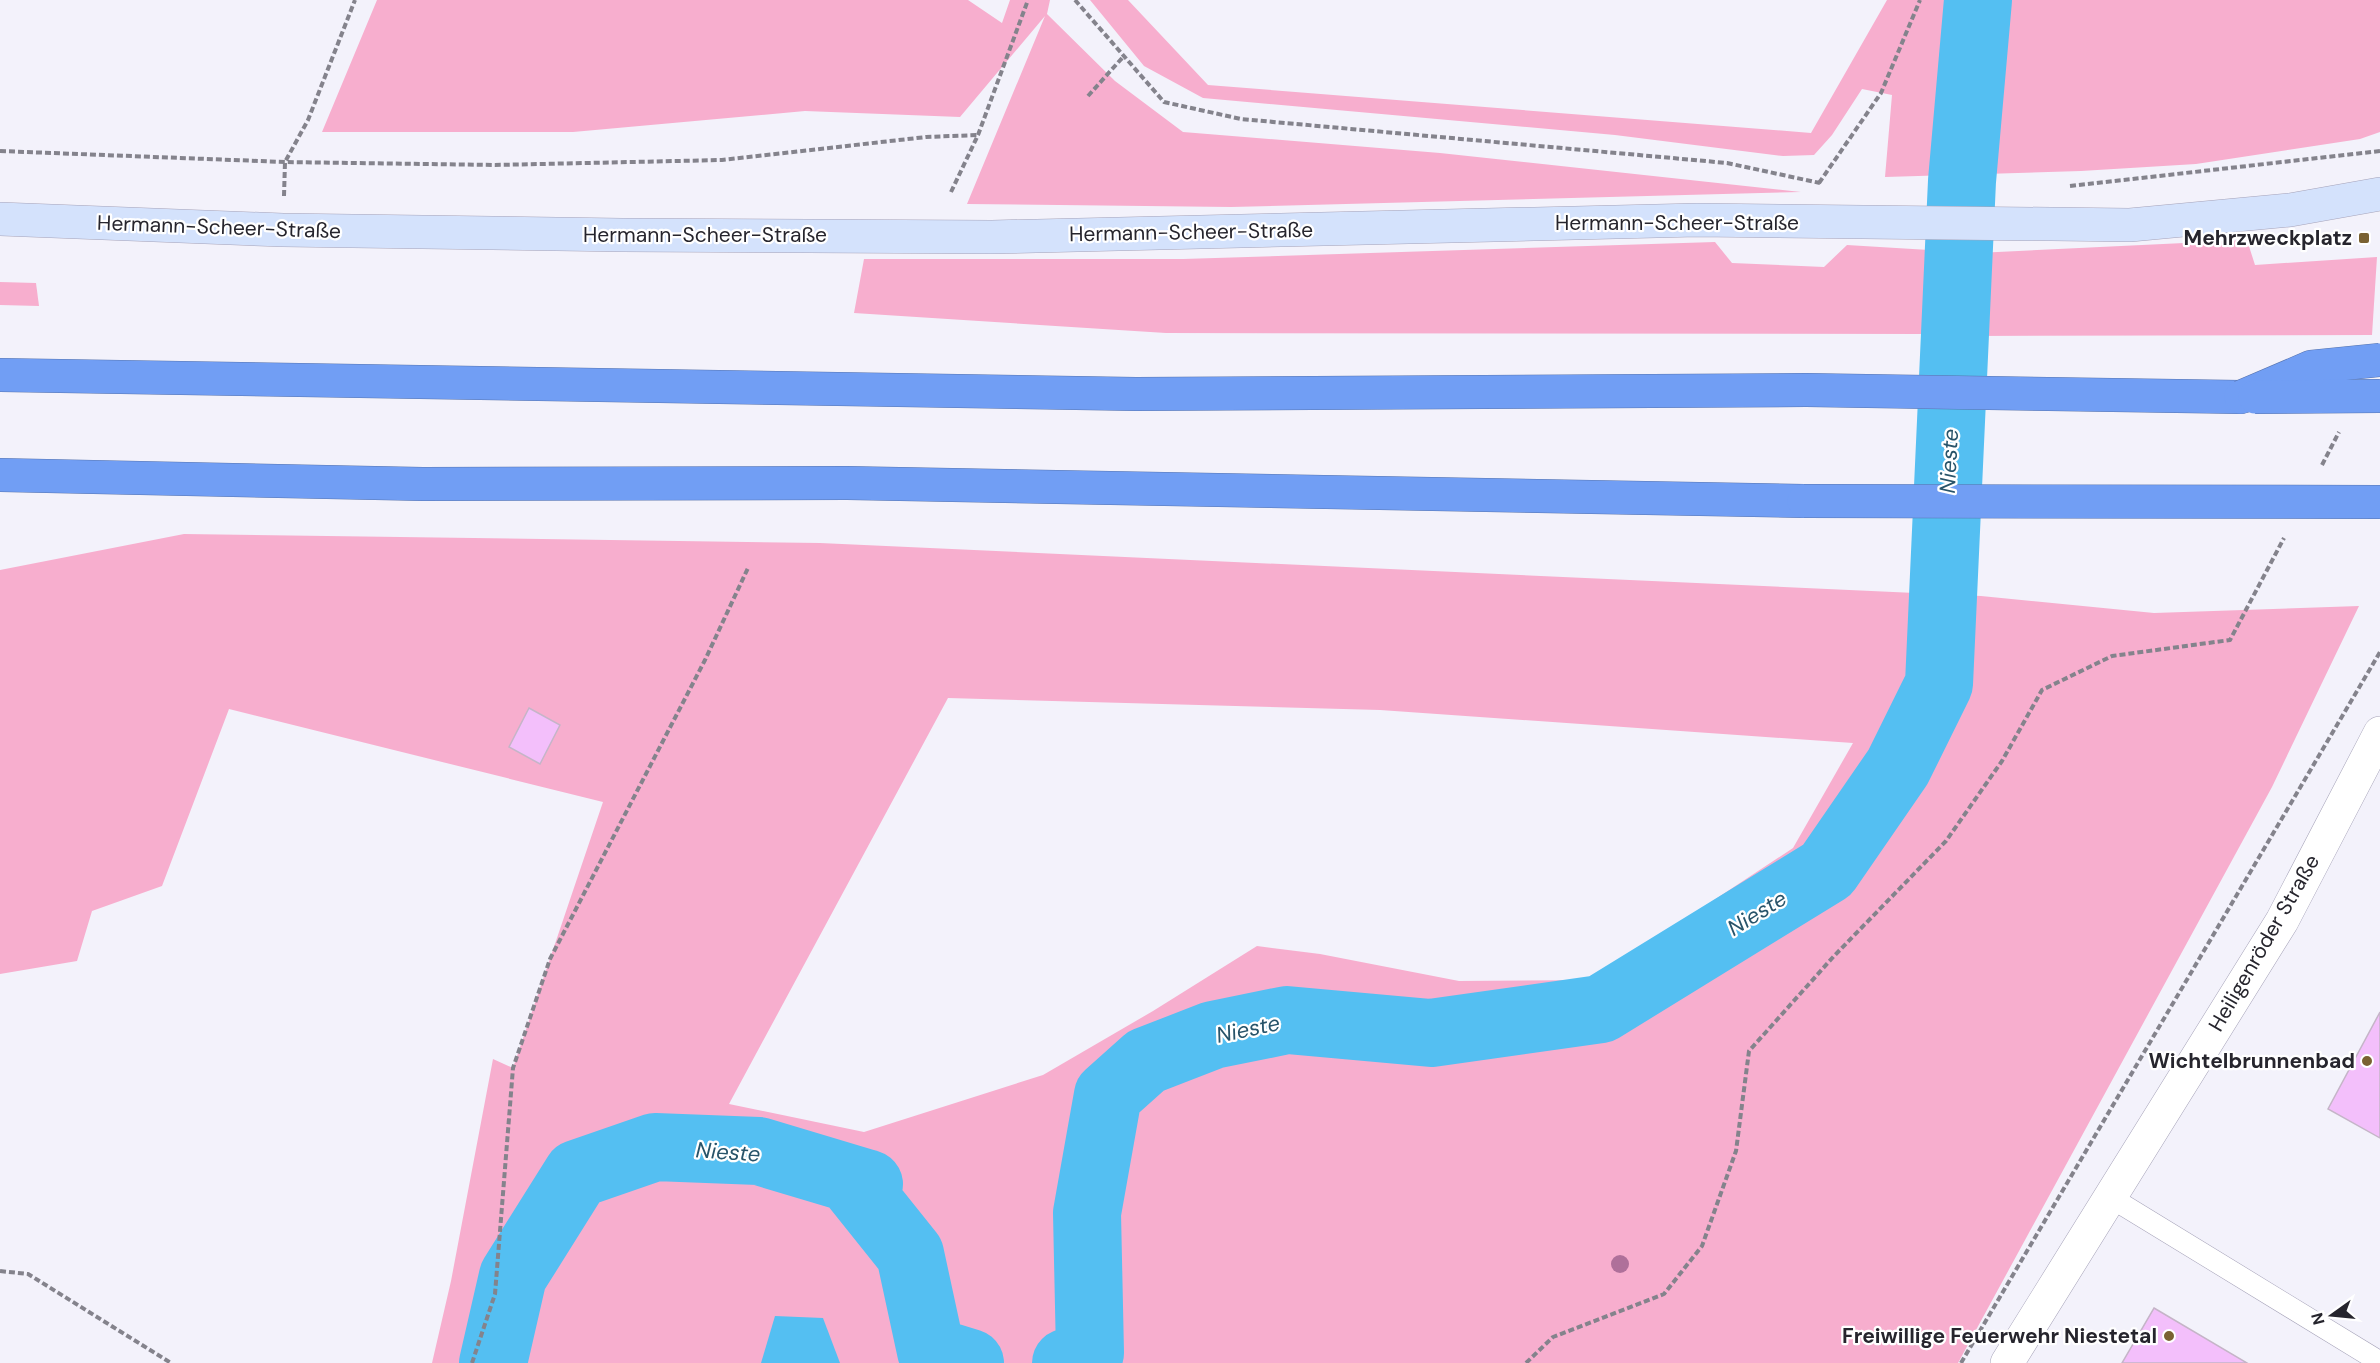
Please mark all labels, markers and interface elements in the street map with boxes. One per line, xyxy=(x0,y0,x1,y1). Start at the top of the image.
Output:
street label: Hermann-Scheer-Straße xyxy=(97,209,341,245)
street label: Hermann-Scheer-Straße xyxy=(1555,209,1799,237)
street label: Hermann-Scheer-Straße xyxy=(1069,216,1313,248)
street label: Hermann-Scheer-Straße xyxy=(583,221,827,249)
place label: Mehrzweckplatz xyxy=(2184,224,2352,252)
marker: Mehrzweckplatz xyxy=(2357,231,2371,245)
water label: Nieste xyxy=(1933,428,1965,494)
street label: Heiligenröder Straße xyxy=(2202,849,2326,1036)
water label: Nieste xyxy=(1722,884,1792,942)
water label: Nieste xyxy=(1213,1008,1283,1050)
place label: Wichtelbrunnenbad xyxy=(2148,1047,2355,1075)
marker: Wichtelbrunnenbad xyxy=(2360,1054,2374,1068)
water label: Nieste xyxy=(695,1135,761,1169)
north arrow xyxy=(2302,1285,2362,1345)
text: N xyxy=(2306,1310,2330,1327)
place label: Freiwillige Feuerwehr Niestetal xyxy=(1842,1322,2157,1350)
marker: Freiwillige Feuerwehr Niestetal xyxy=(2162,1329,2176,1343)

